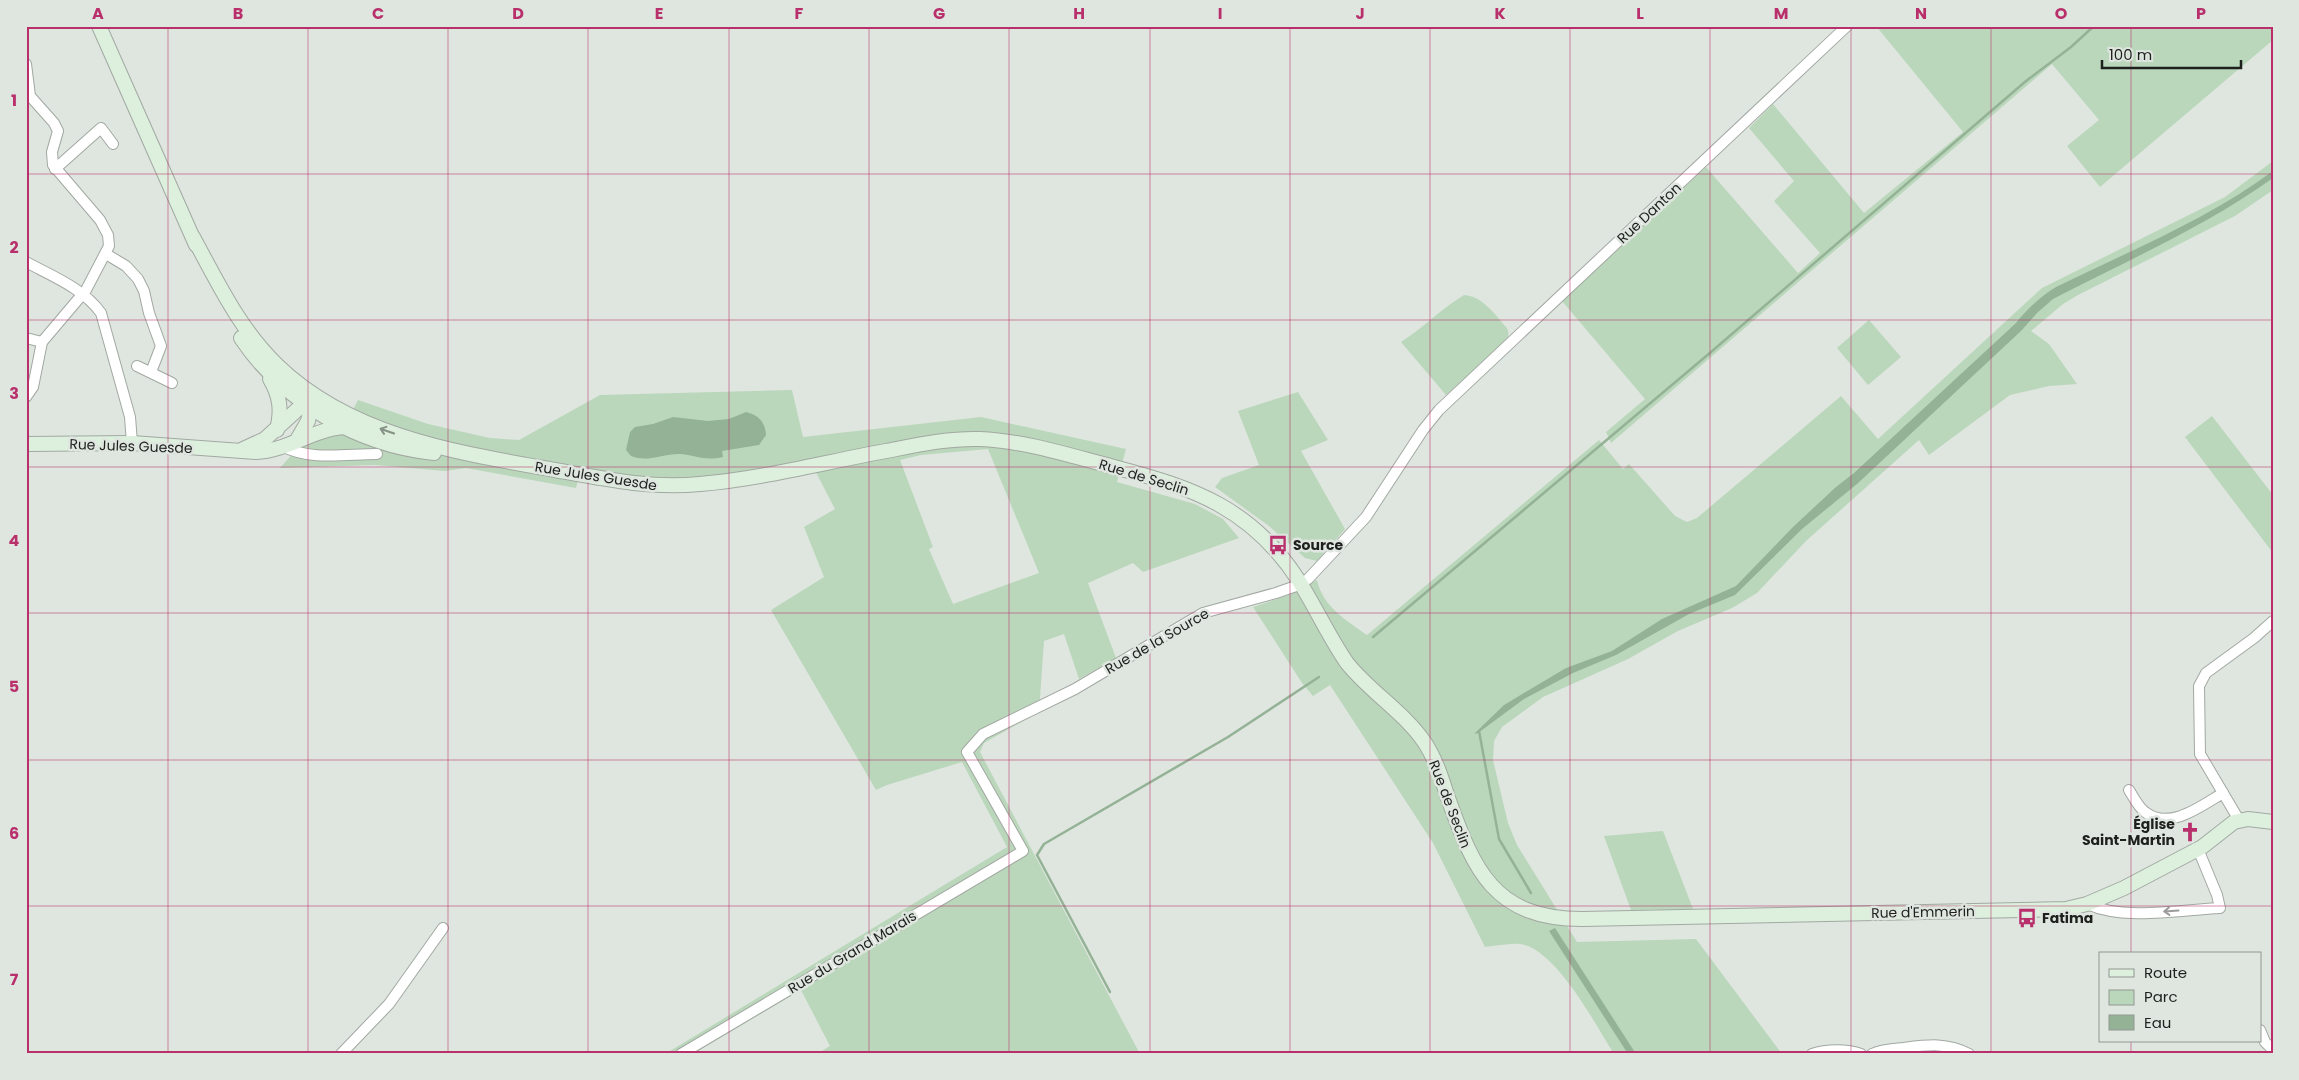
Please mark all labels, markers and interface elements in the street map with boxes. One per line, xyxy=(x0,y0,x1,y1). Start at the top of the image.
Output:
text: A xyxy=(92,2,104,25)
text: B xyxy=(233,2,243,25)
text: C xyxy=(372,2,384,25)
text: D xyxy=(512,2,524,25)
text: E xyxy=(655,2,663,25)
text: F xyxy=(795,2,804,25)
text: G xyxy=(933,2,945,25)
text: H xyxy=(1073,2,1085,25)
text: I xyxy=(1218,2,1222,25)
text: J xyxy=(1355,2,1365,25)
text: K xyxy=(1494,2,1506,25)
text: L xyxy=(1636,2,1644,25)
text: M xyxy=(1774,2,1788,25)
text: N xyxy=(1915,2,1927,25)
text: O xyxy=(2055,2,2068,25)
text: P xyxy=(2196,2,2206,25)
scale bar xyxy=(2102,38,2240,70)
text: 100 m xyxy=(2109,44,2152,65)
text: 1 xyxy=(11,89,17,112)
street label: Rue Danton xyxy=(1612,178,1686,248)
text: 2 xyxy=(9,236,19,259)
text: 3 xyxy=(9,382,19,405)
one-way arrow xyxy=(379,426,395,435)
street label: Rue Jules Guesde xyxy=(69,434,193,458)
street label: Rue de Seclin xyxy=(1097,454,1191,500)
street label: Rue Jules Guesde xyxy=(533,456,659,496)
text: 4 xyxy=(9,529,20,552)
bus stop icon: Source xyxy=(1267,534,1289,556)
place label: Source xyxy=(1293,535,1343,555)
street label: Rue de la Source xyxy=(1101,603,1213,679)
text: 5 xyxy=(9,675,19,698)
street label: Rue de Seclin xyxy=(1424,757,1476,851)
place label: Église Saint-Martin xyxy=(2082,814,2175,850)
church icon: Église Saint-Martin xyxy=(2179,821,2201,843)
text: 6 xyxy=(9,822,19,845)
street label: Rue d'Emmerin xyxy=(1871,901,1975,923)
street label: Rue du Grand Marais xyxy=(784,906,920,998)
one-way arrow xyxy=(2163,906,2179,915)
bus stop icon: Fatima xyxy=(2016,907,2038,929)
place label: Fatima xyxy=(2042,908,2093,928)
legend xyxy=(2099,952,2262,1042)
text: Route xyxy=(2144,962,2187,983)
text: 7 xyxy=(10,968,19,991)
text: Parc xyxy=(2144,986,2178,1007)
text: Eau xyxy=(2144,1012,2171,1033)

